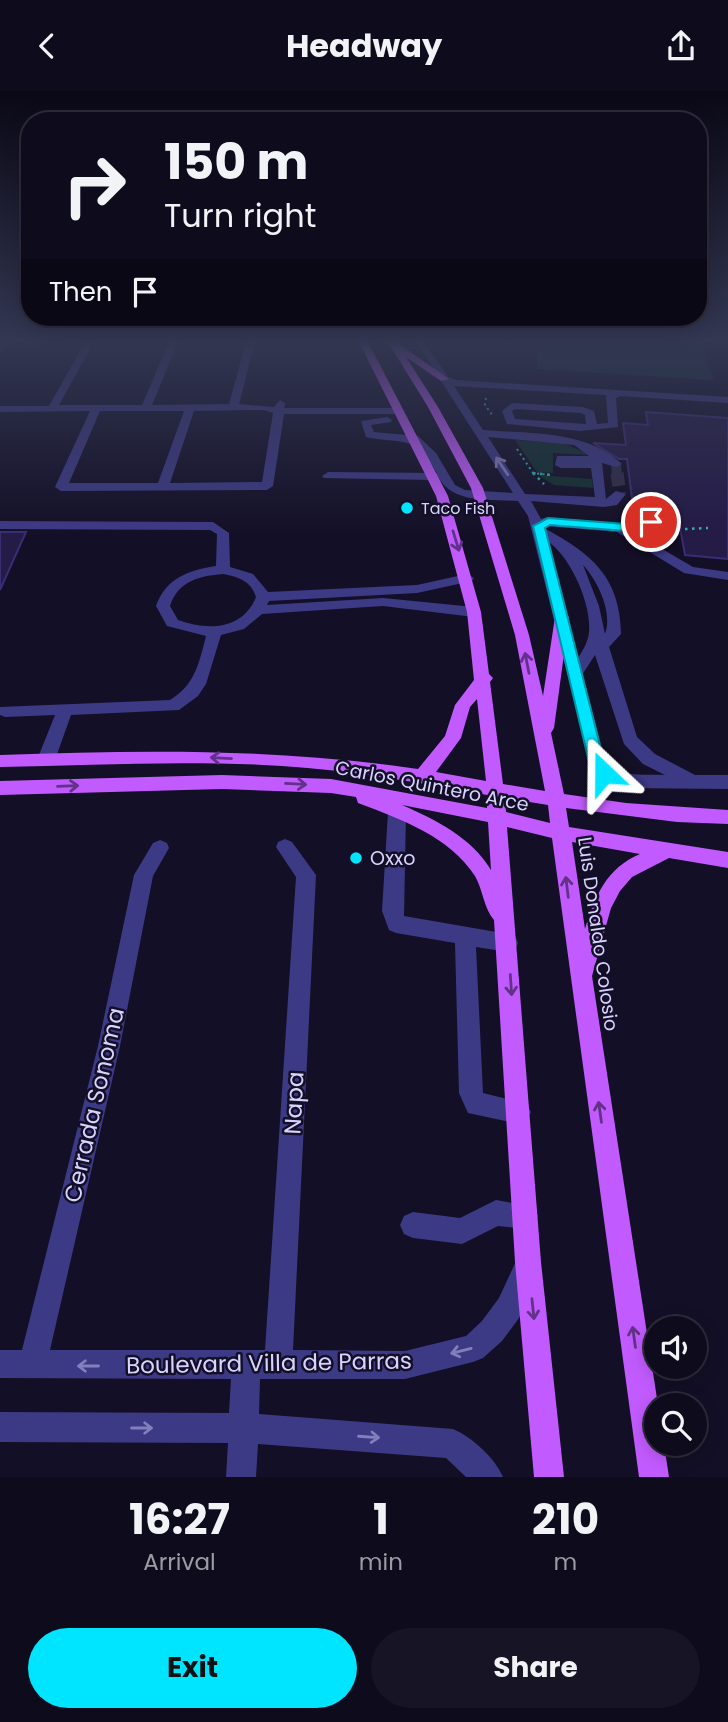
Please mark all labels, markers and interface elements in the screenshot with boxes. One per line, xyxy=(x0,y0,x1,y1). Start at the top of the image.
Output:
text: Headway xyxy=(286,23,442,68)
icon: back xyxy=(28,27,66,65)
icon: share xyxy=(662,27,700,65)
text: 150 m xyxy=(164,128,309,196)
icon: right xyxy=(49,140,140,231)
text: Turn right xyxy=(164,193,316,238)
icon: arrive xyxy=(126,273,164,311)
text: Then xyxy=(49,274,112,310)
one-way arrow xyxy=(495,457,510,476)
pin xyxy=(621,492,681,552)
place label: Taco Fish xyxy=(421,497,495,520)
marker: Taco Fish xyxy=(399,500,415,516)
icon: arrive xyxy=(632,503,670,541)
one-way arrow xyxy=(450,530,463,552)
one-way arrow xyxy=(520,652,534,675)
position arrow xyxy=(567,736,641,810)
one-way arrow xyxy=(210,751,233,764)
street label: Carlos Quintero Arce xyxy=(333,754,531,818)
one-way arrow xyxy=(284,778,307,791)
one-way arrow xyxy=(56,779,79,793)
street label: Luis Donaldo Colosio xyxy=(571,835,625,1033)
place label: Oxxo xyxy=(370,845,415,872)
marker: Oxxo xyxy=(348,850,364,866)
one-way arrow xyxy=(561,876,574,899)
one-way arrow xyxy=(504,973,517,996)
street label: Cerrada Sonoma xyxy=(56,1005,132,1205)
street label: Napa xyxy=(276,1071,312,1135)
one-way arrow xyxy=(594,1101,607,1124)
one-way arrow xyxy=(527,1298,540,1320)
map controls xyxy=(644,1316,707,1456)
button: sound xyxy=(644,1316,707,1379)
one-way arrow xyxy=(627,1326,640,1349)
street label: Boulevard Villa de Parras xyxy=(126,1345,412,1381)
one-way arrow xyxy=(450,1345,473,1358)
one-way arrow xyxy=(77,1359,100,1373)
button: search xyxy=(644,1393,707,1456)
one-way arrow xyxy=(130,1421,153,1434)
one-way arrow xyxy=(357,1431,380,1444)
text: 16:27 xyxy=(129,1490,230,1549)
text: 1 xyxy=(373,1490,389,1549)
text: 210 xyxy=(532,1490,599,1549)
text: Arrival xyxy=(143,1546,216,1578)
text: min xyxy=(359,1546,403,1578)
text: m xyxy=(554,1546,577,1578)
button: Exit xyxy=(28,1628,357,1708)
button: Share xyxy=(371,1628,700,1708)

